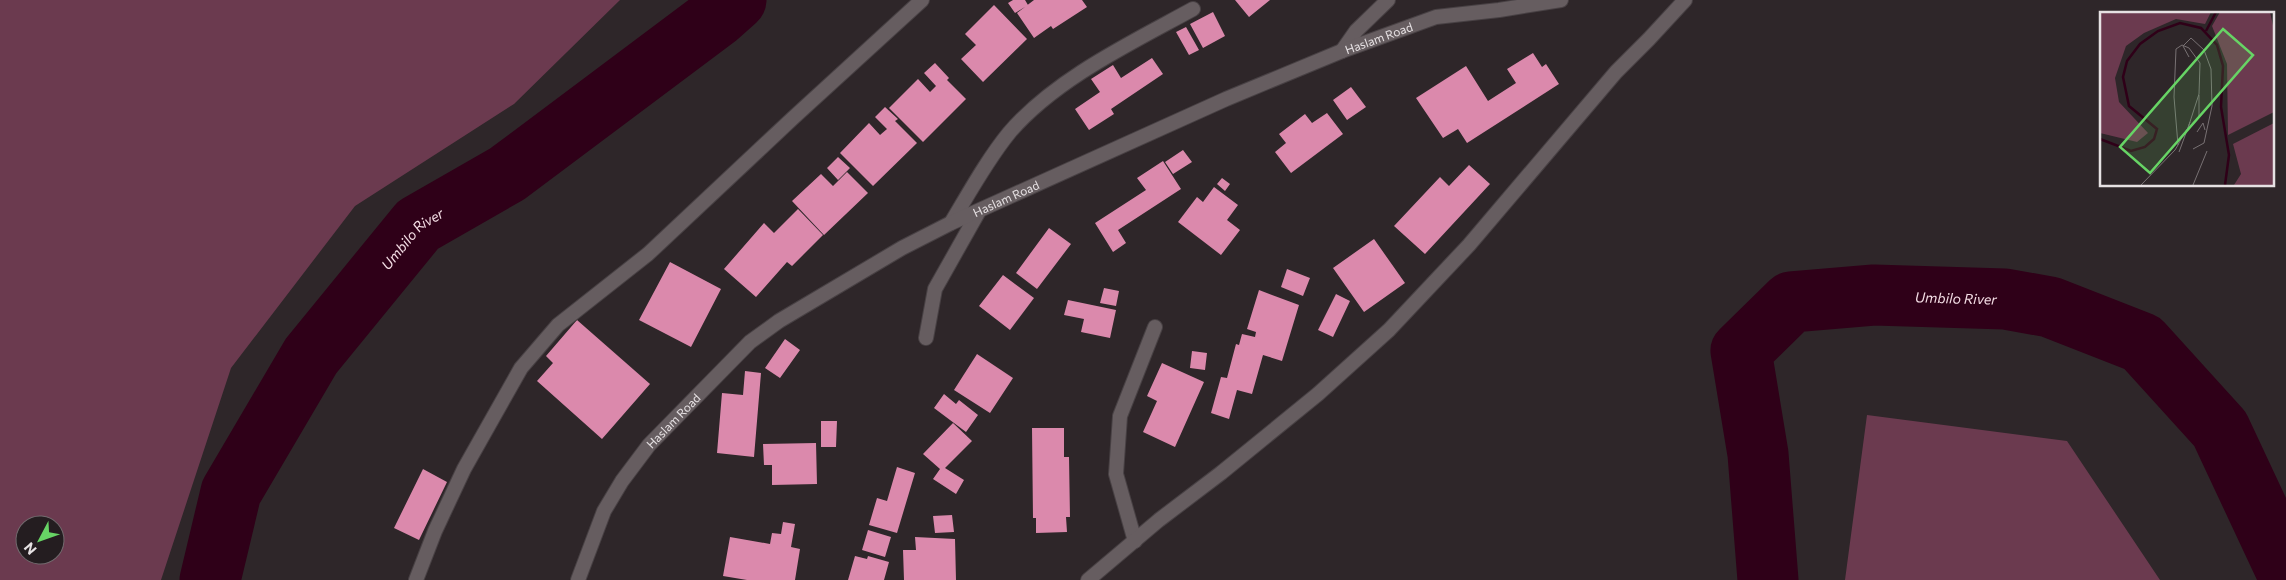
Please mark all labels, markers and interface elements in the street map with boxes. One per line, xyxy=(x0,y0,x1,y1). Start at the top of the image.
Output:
inset map xyxy=(2100,12,2274,186)
street label: Haslam Road xyxy=(1343,19,1414,56)
street label: Haslam Road xyxy=(971,177,1041,219)
water label: Umbilo River xyxy=(377,204,447,273)
water label: Umbilo River xyxy=(1915,288,1998,307)
street label: Haslam Road xyxy=(643,390,703,451)
north arrow xyxy=(15,515,65,565)
text: N xyxy=(20,539,40,558)

